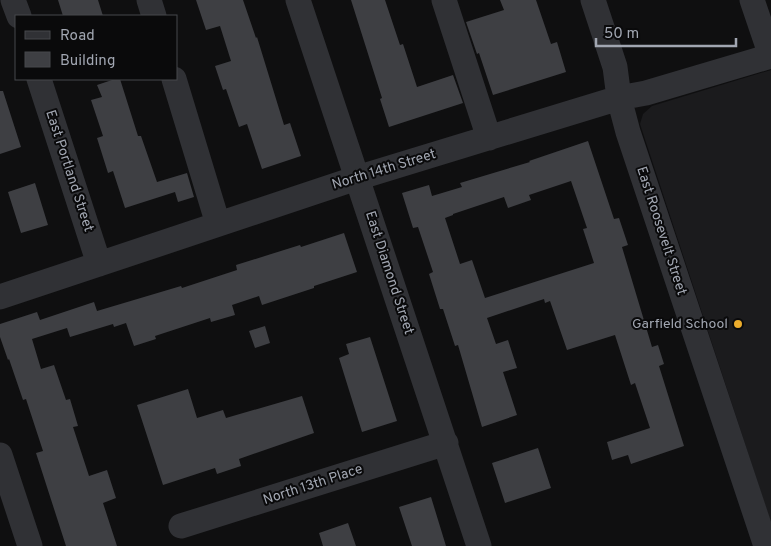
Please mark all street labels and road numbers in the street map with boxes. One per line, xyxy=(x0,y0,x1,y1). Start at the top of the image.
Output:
street label: East Portland Street xyxy=(41,108,97,234)
street label: North 14th Street xyxy=(330,146,438,194)
street label: East Roosevelt Street xyxy=(632,164,690,298)
street label: East Diamond Street xyxy=(361,209,417,337)
street label: North 13th Place xyxy=(261,461,365,509)

